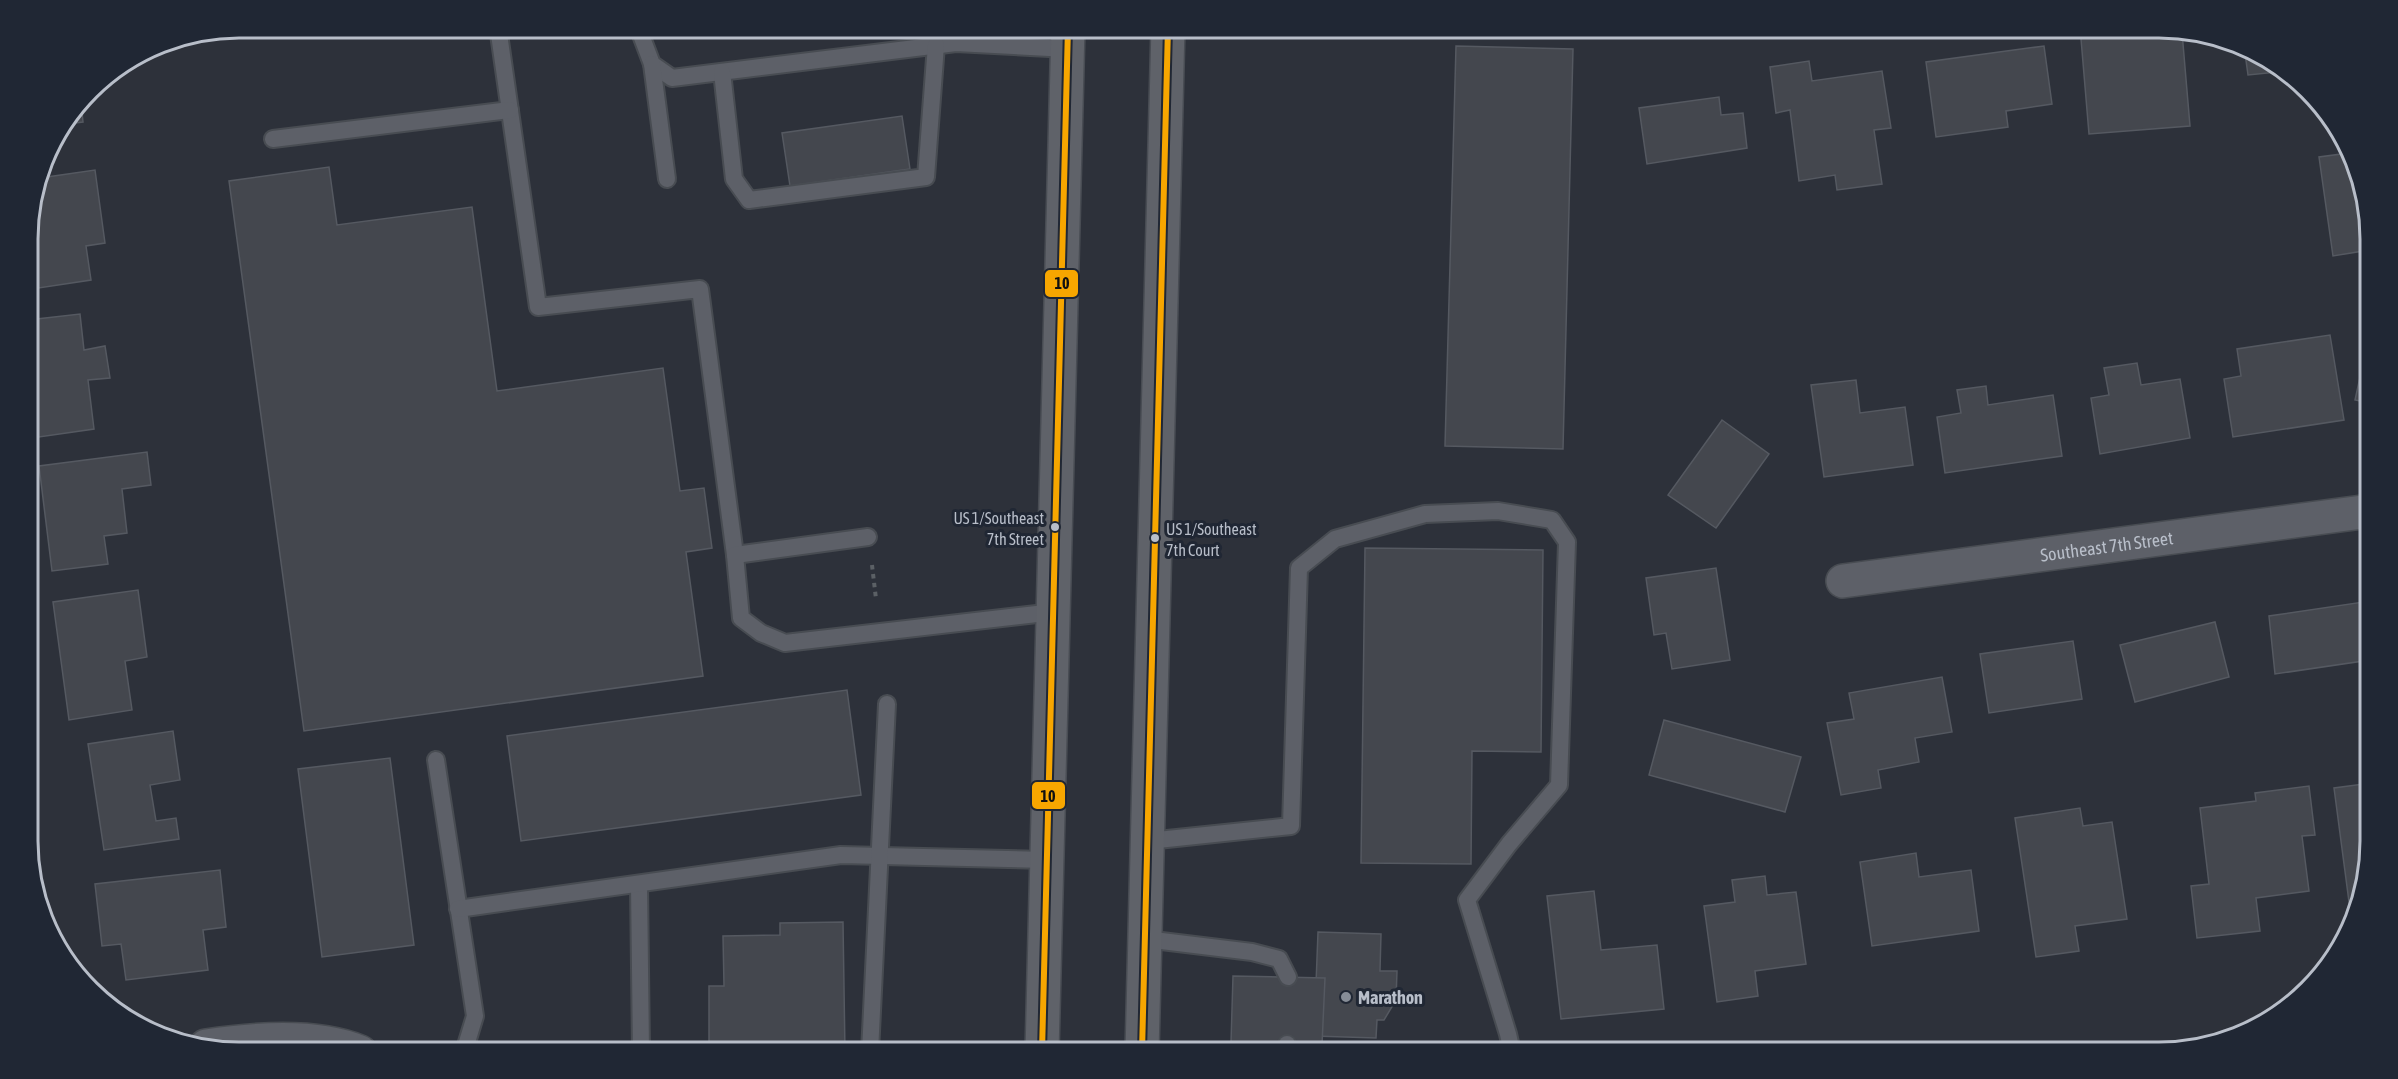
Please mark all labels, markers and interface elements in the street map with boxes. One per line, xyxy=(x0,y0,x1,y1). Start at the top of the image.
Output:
line badge: 10 xyxy=(1044,269,1079,298)
text: 10 xyxy=(1054,274,1070,292)
place label: US 1/Southeast 7th Street xyxy=(953,509,1044,548)
place label: US 1/Southeast 7th Court xyxy=(1166,520,1257,559)
marker: US 1/Southeast 7th Street xyxy=(1049,521,1061,533)
street label: Southeast 7th Street xyxy=(2039,527,2174,565)
marker: US 1/Southeast 7th Court xyxy=(1149,532,1161,544)
line badge: 10 xyxy=(1031,781,1066,810)
text: 10 xyxy=(1040,787,1056,805)
place label: Marathon xyxy=(1358,987,1423,1008)
marker: Marathon xyxy=(1339,990,1353,1004)

